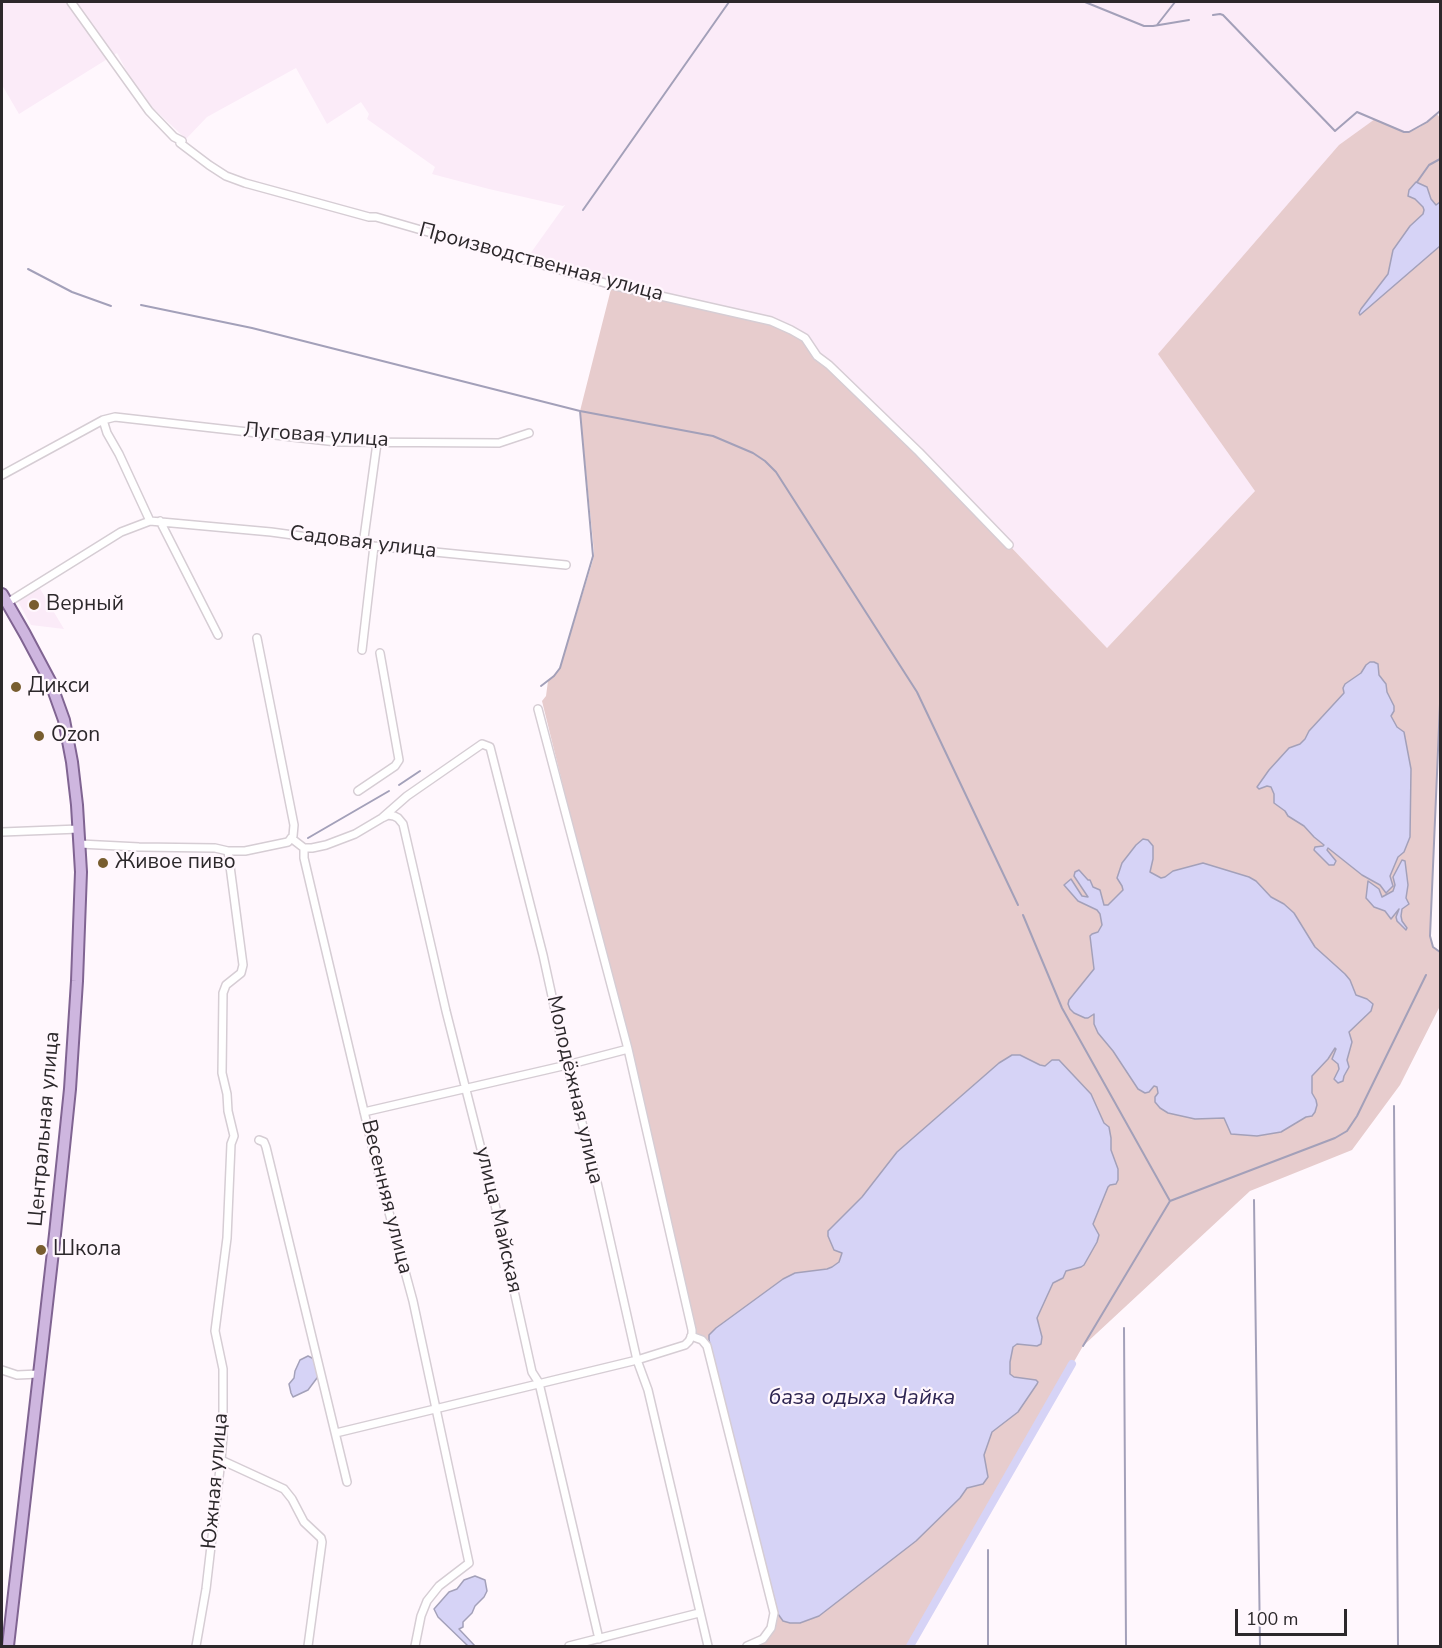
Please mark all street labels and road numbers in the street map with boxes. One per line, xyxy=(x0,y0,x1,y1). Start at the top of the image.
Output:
street label: Производственная улица xyxy=(416,218,666,308)
street label: Луговая улица xyxy=(242,418,390,454)
street label: Садовая улица xyxy=(288,521,438,565)
street label: Молодёжная улица xyxy=(540,993,608,1187)
street label: Центральная улица xyxy=(24,1030,66,1228)
street label: Весенняя улица xyxy=(355,1117,417,1277)
street label: улица Майская xyxy=(469,1145,527,1295)
street label: Южная улица xyxy=(197,1412,235,1550)

